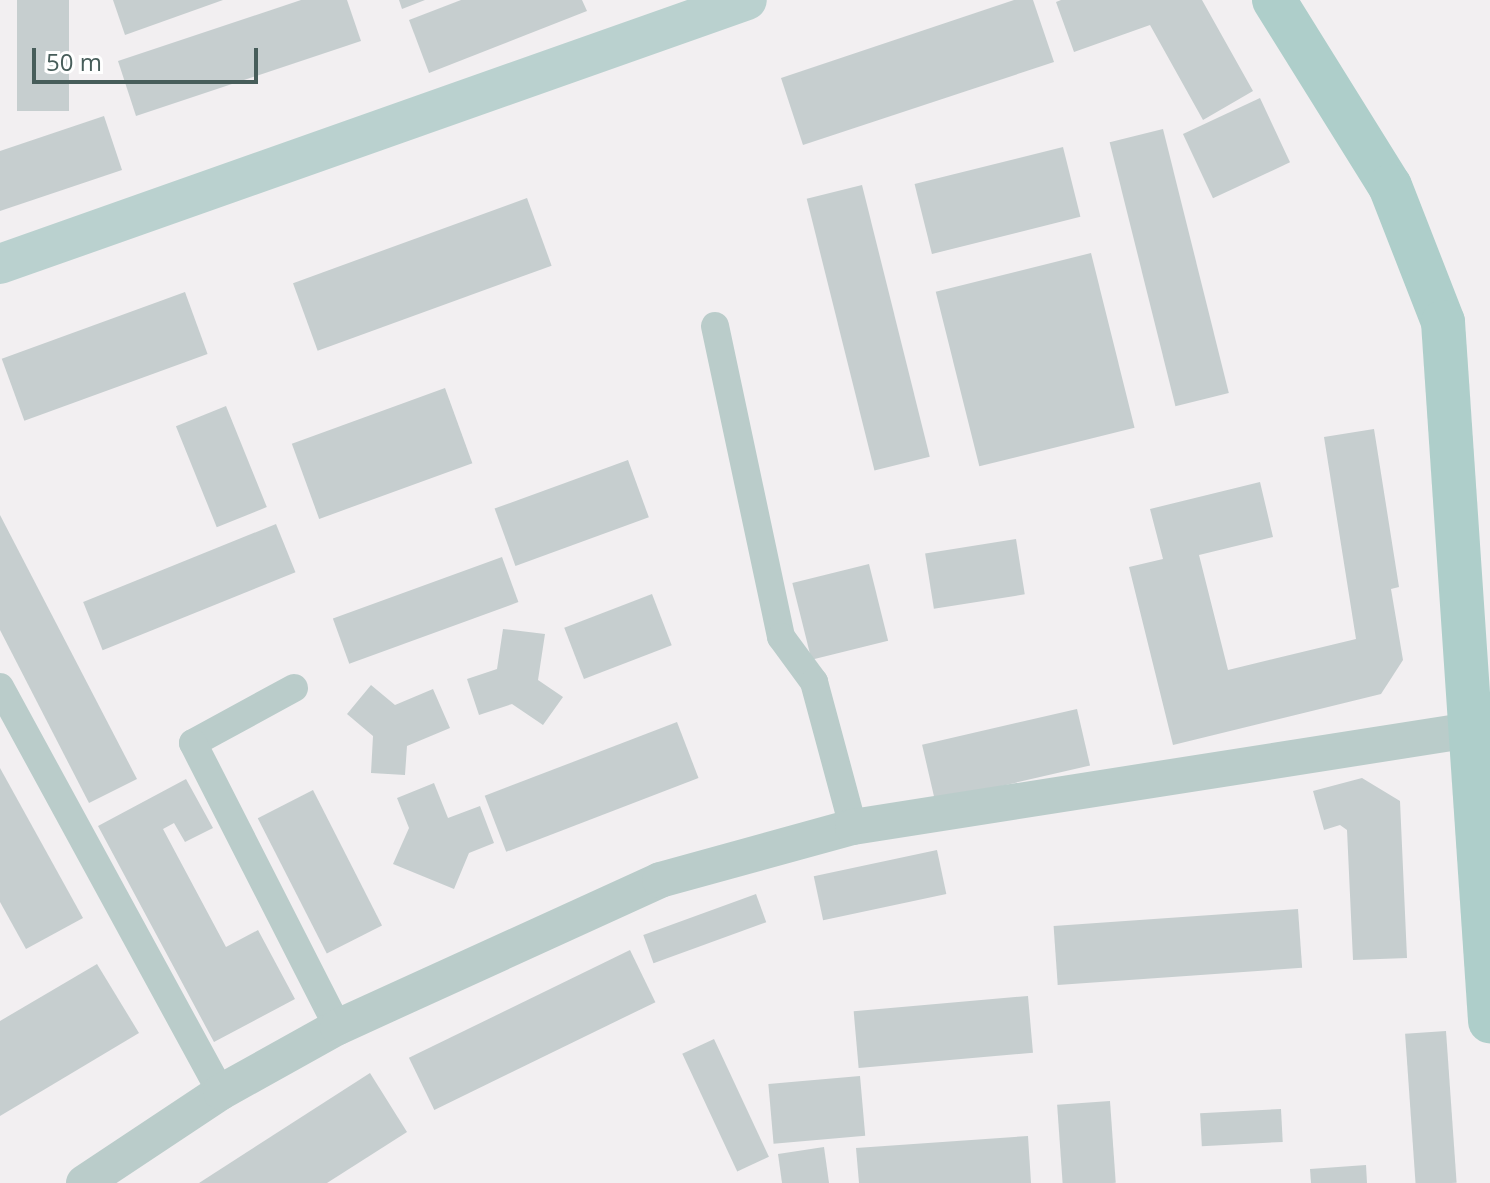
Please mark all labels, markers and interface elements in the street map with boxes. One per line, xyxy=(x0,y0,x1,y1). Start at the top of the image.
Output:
scale bar xyxy=(36,32,262,82)
text: 50 m xyxy=(46,45,102,78)

